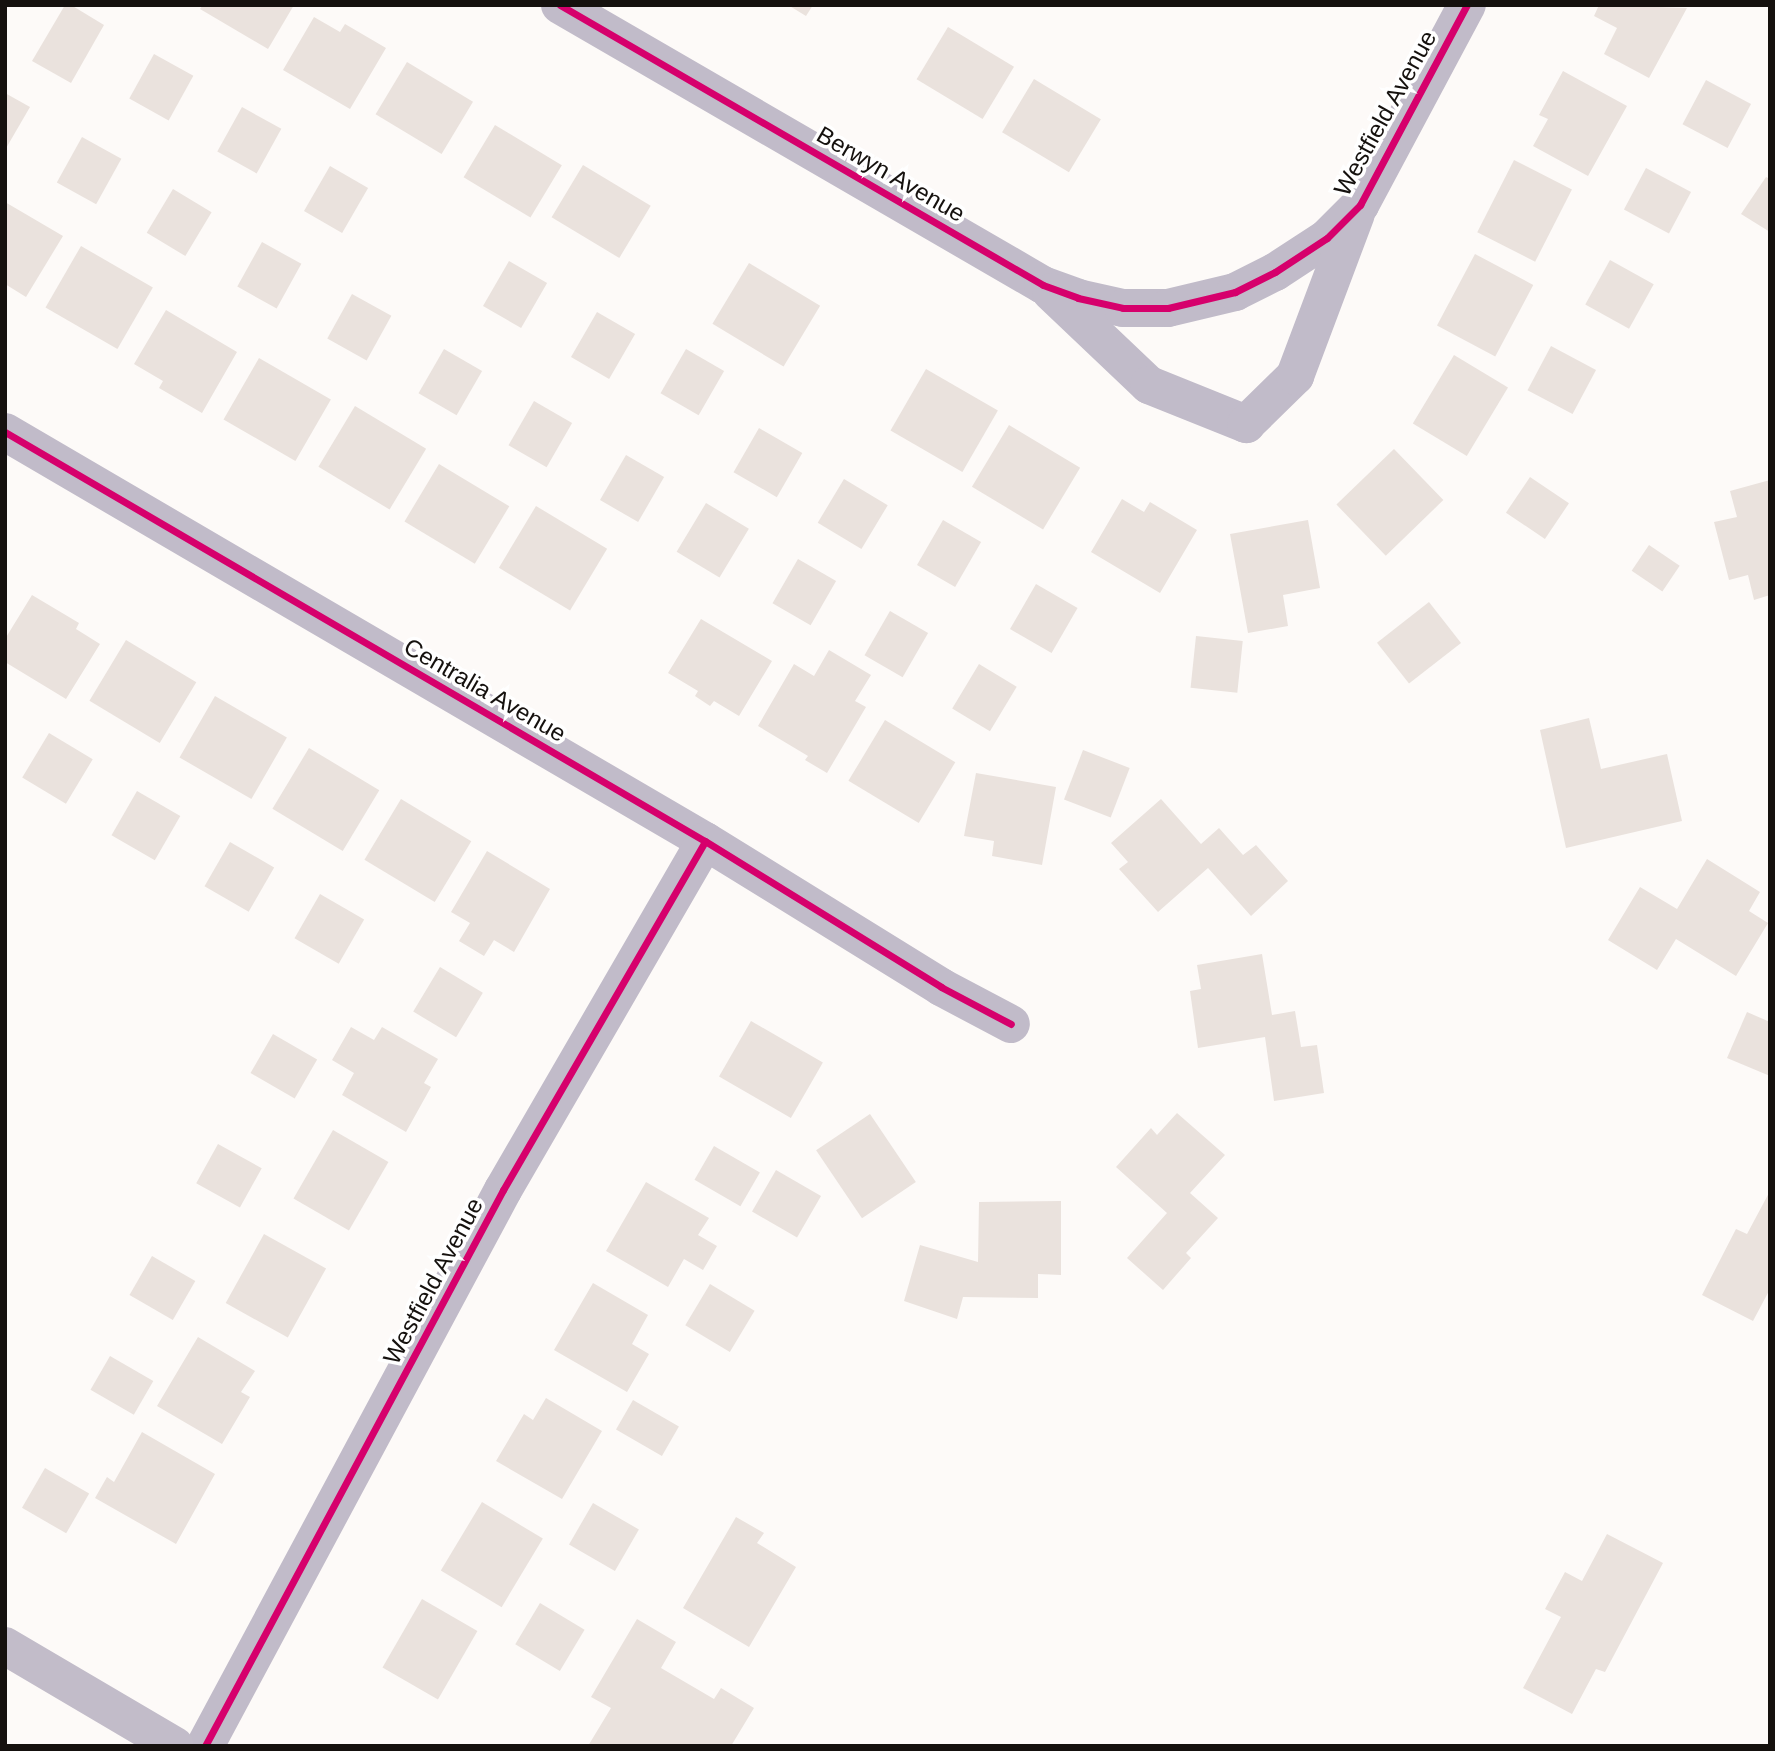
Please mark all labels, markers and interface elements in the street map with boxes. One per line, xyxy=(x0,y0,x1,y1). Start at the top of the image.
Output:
street label: Westfield Avenue xyxy=(1327,25,1443,201)
street label: Berwyn Avenue xyxy=(811,120,971,228)
street label: Centralia Avenue xyxy=(398,632,572,748)
street label: Westfield Avenue xyxy=(377,1192,489,1370)

